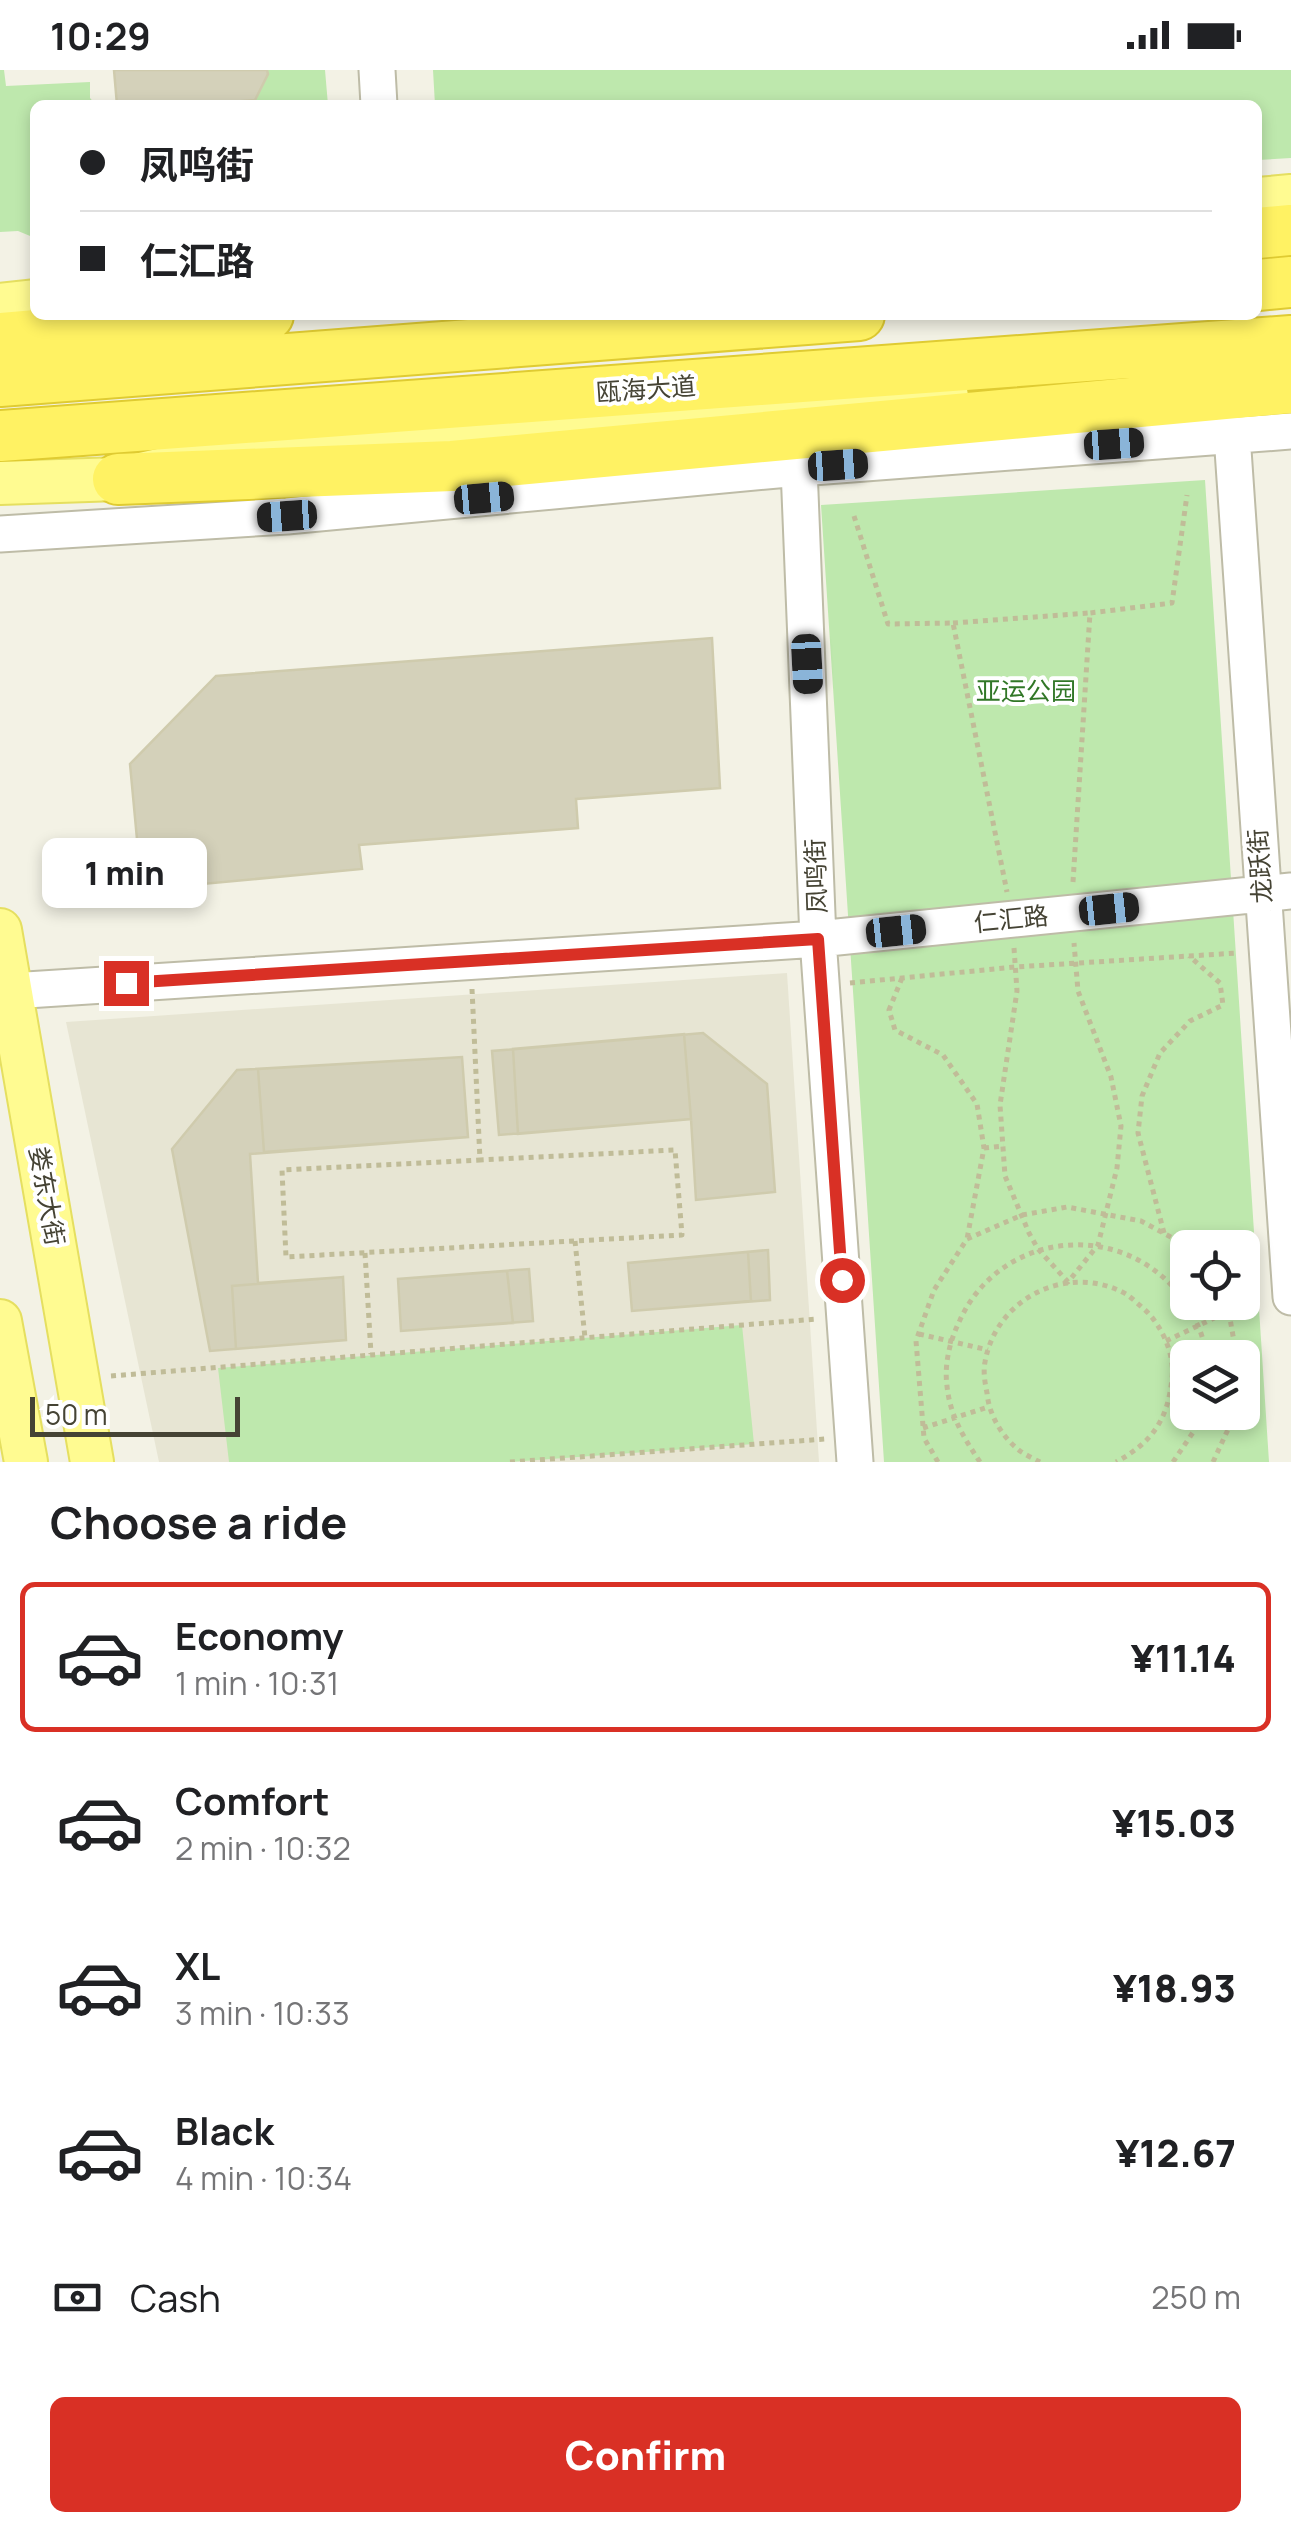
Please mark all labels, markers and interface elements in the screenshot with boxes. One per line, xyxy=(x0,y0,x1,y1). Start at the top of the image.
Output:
text: 10:29 xyxy=(50,9,151,61)
text: 凤鸣街 xyxy=(140,138,254,190)
text: 仁汇路 xyxy=(140,234,254,286)
street label: 瓯海大道 xyxy=(595,368,697,409)
car xyxy=(1083,427,1145,461)
car xyxy=(807,448,869,482)
car xyxy=(453,480,515,516)
car xyxy=(256,499,318,533)
car xyxy=(790,633,824,695)
park label: 亚运公园 xyxy=(976,673,1076,708)
street label: 龙跃街 xyxy=(1239,827,1280,905)
callout: 1 min xyxy=(44,838,208,908)
street label: 凤鸣街 xyxy=(797,838,834,914)
text: 1 min xyxy=(84,851,165,895)
car xyxy=(1078,891,1140,927)
street label: 仁汇路 xyxy=(972,897,1050,940)
car xyxy=(865,913,927,949)
route end xyxy=(104,961,149,1006)
street label: 娄东大街 xyxy=(22,1144,73,1248)
map controls xyxy=(1170,1230,1260,1430)
button: locate xyxy=(1170,1230,1260,1320)
route start xyxy=(820,1258,865,1303)
button: layers xyxy=(1170,1340,1260,1430)
scale bar xyxy=(30,1392,240,1436)
text: 50 m xyxy=(45,1395,108,1433)
text: Choose a ride xyxy=(50,1491,347,1553)
text: Economy xyxy=(175,1609,344,1661)
icon: car xyxy=(55,1612,145,1702)
text: ¥11.14 xyxy=(1131,1631,1236,1683)
text: 1 min · 10:31 xyxy=(175,1661,339,1705)
text: Comfort xyxy=(175,1774,329,1826)
icon: car xyxy=(55,1777,145,1867)
text: ¥15.03 xyxy=(1112,1796,1236,1848)
text: 2 min · 10:32 xyxy=(175,1826,351,1870)
text: XL xyxy=(175,1939,220,1991)
icon: car xyxy=(55,1942,145,2032)
text: ¥18.93 xyxy=(1113,1961,1236,2013)
text: 3 min · 10:33 xyxy=(175,1991,350,2035)
text: Black xyxy=(175,2104,274,2156)
icon: car xyxy=(55,2107,145,2197)
text: ¥12.67 xyxy=(1115,2126,1236,2178)
text: 4 min · 10:34 xyxy=(175,2156,352,2200)
icon: cash xyxy=(50,2270,105,2325)
text: Cash xyxy=(130,2271,221,2323)
text: 250 m xyxy=(1151,2275,1241,2319)
button: Confirm xyxy=(50,2397,1241,2512)

